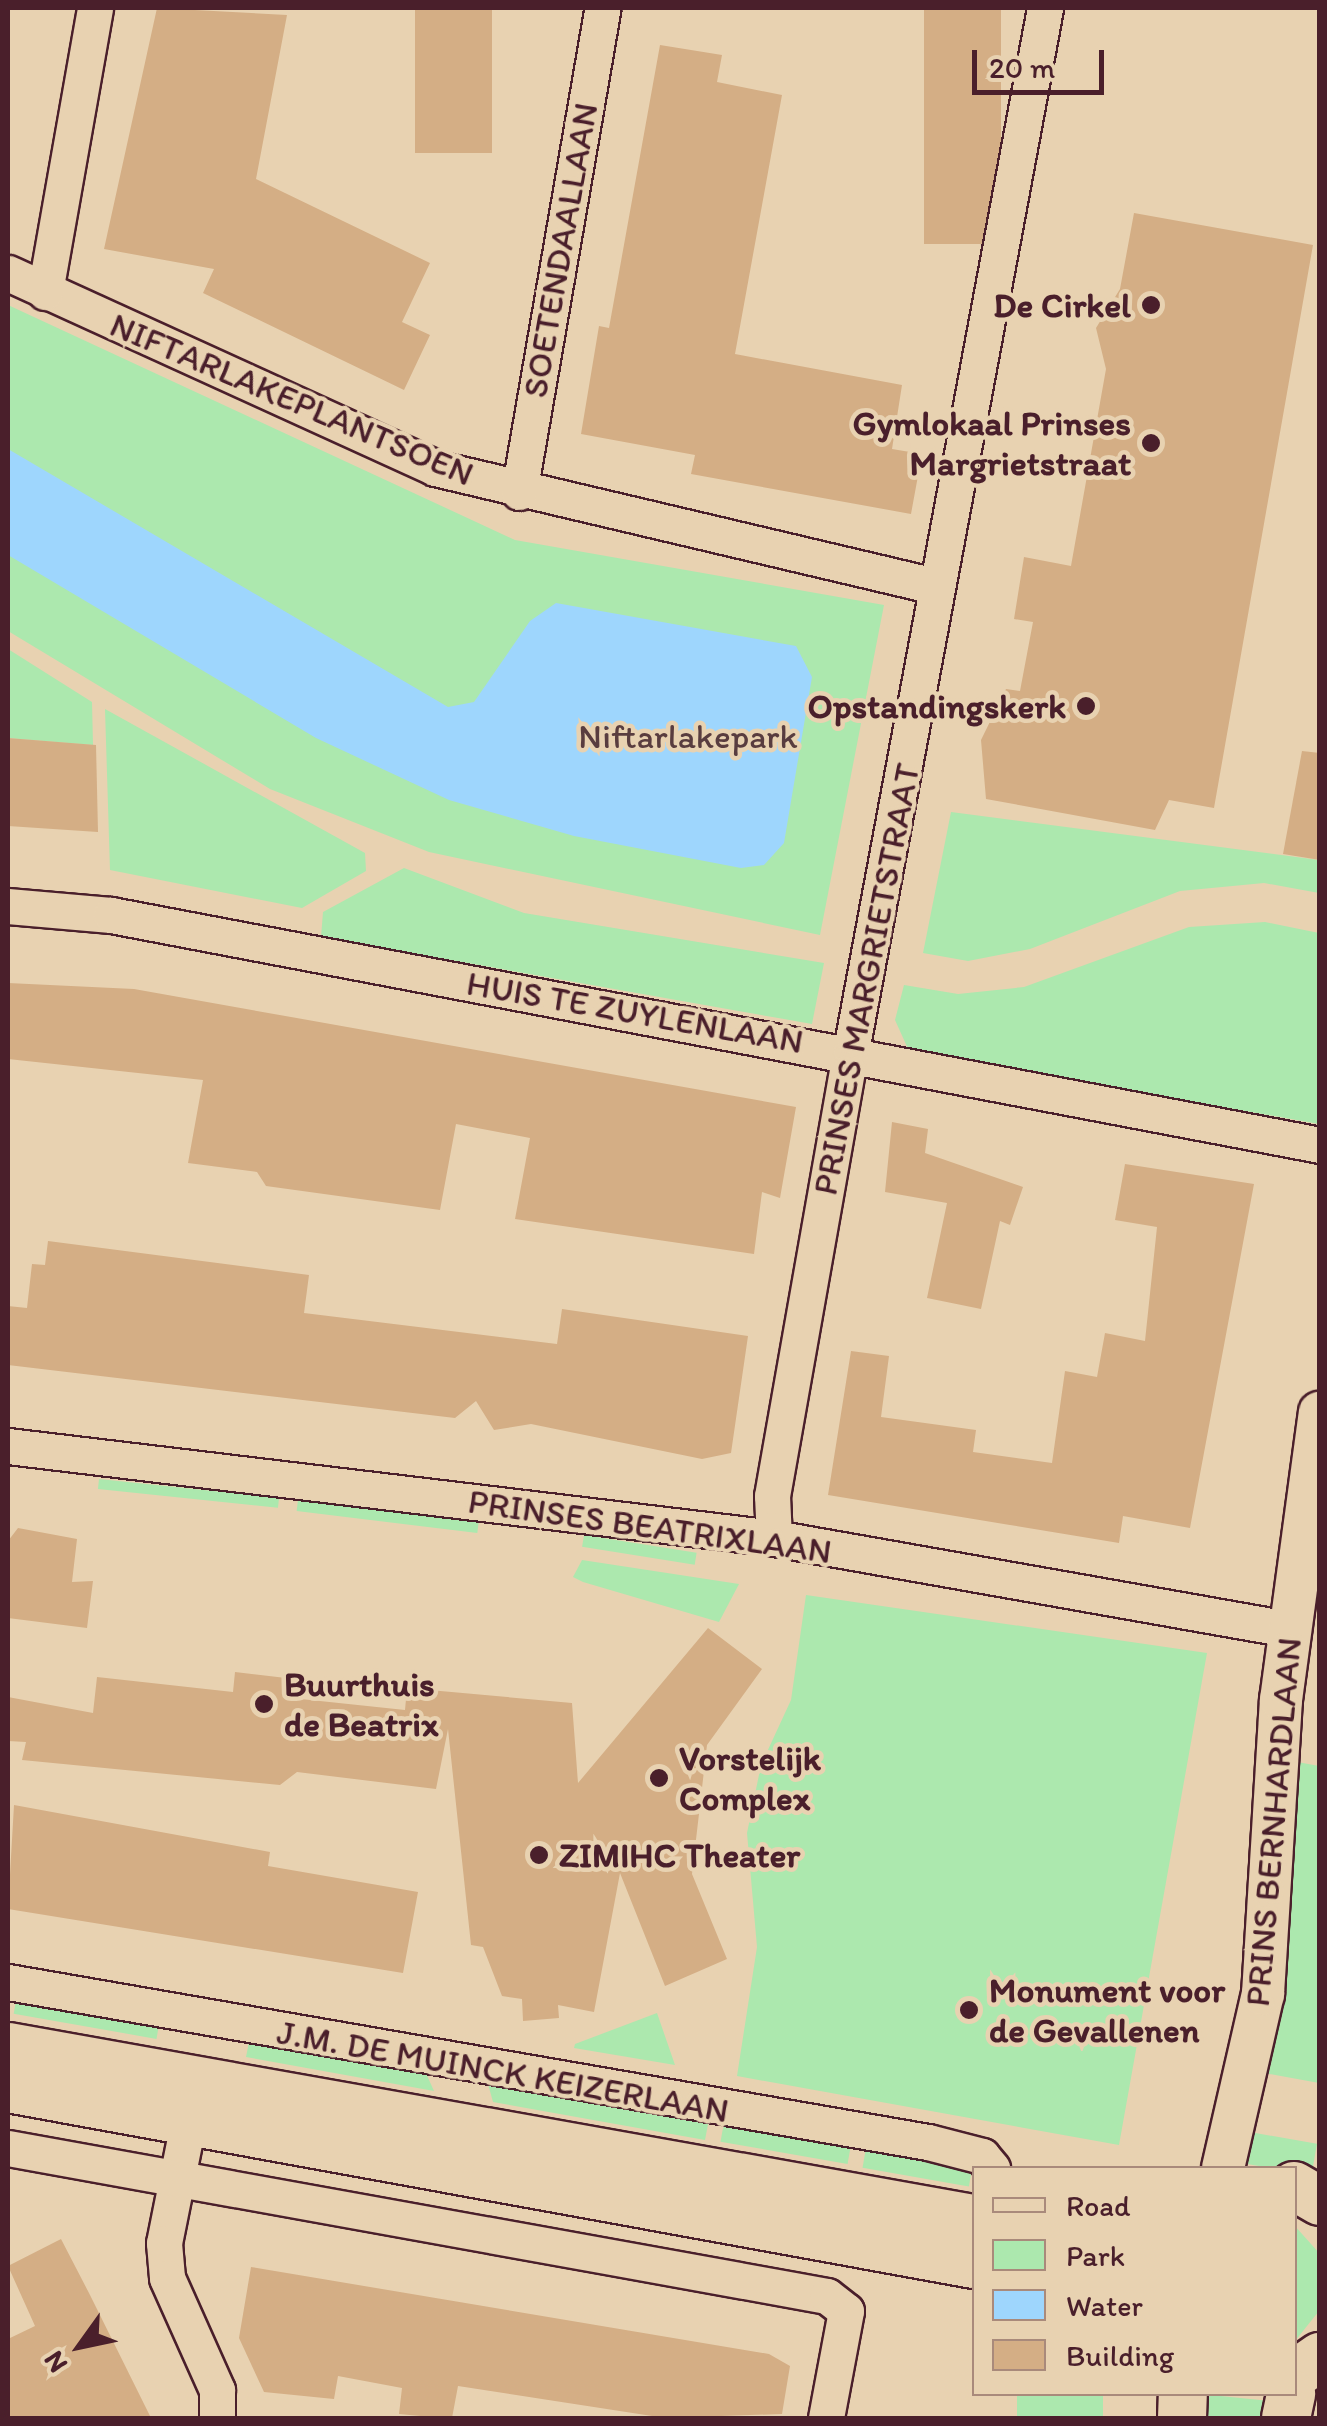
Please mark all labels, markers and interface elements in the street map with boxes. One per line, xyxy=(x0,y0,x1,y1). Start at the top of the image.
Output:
scale bar xyxy=(977,30,1110,92)
text: 20 m xyxy=(989,49,1055,86)
street label: SOETENDAALLAAN xyxy=(513,99,607,401)
place label: De Cirkel xyxy=(994,284,1131,326)
marker: De Cirkel xyxy=(1140,294,1162,316)
street label: NIFTARLAKEPLANTSOEN xyxy=(104,303,480,495)
place label: Gymlokaal Prinses Margrietstraat xyxy=(854,402,1131,484)
marker: Gymlokaal Prinses Margrietstraat xyxy=(1140,432,1162,454)
place label: Opstandingskerk xyxy=(808,685,1066,727)
marker: Opstandingskerk xyxy=(1075,695,1097,717)
park label: Niftarlakepark xyxy=(578,715,798,757)
street label: PRINSES MARGRIETSTRAAT xyxy=(804,761,928,1197)
street label: HUIS TE ZUYLENLAAN xyxy=(463,962,807,1062)
street label: PRINSES BEATRIXLAAN xyxy=(463,1479,837,1573)
street label: PRINS BERNHARDLAAN xyxy=(1236,1636,1310,2008)
place label: Buurthuis de Beatrix xyxy=(284,1663,437,1745)
marker: Buurthuis de Beatrix xyxy=(253,1693,275,1715)
place label: Vorstelijk Complex xyxy=(679,1737,821,1819)
marker: Vorstelijk Complex xyxy=(648,1767,670,1789)
place label: ZIMIHC Theater xyxy=(559,1834,800,1876)
marker: ZIMIHC Theater xyxy=(528,1844,550,1866)
place label: Monument voor de Gevallenen xyxy=(989,1969,1224,2051)
marker: Monument voor de Gevallenen xyxy=(958,1999,980,2021)
street label: J.M. DE MUINCK KEIZERLAAN xyxy=(275,2011,731,2131)
legend xyxy=(972,2166,1297,2396)
text: Road xyxy=(1066,2187,1131,2224)
text: Park xyxy=(1066,2237,1125,2274)
text: Water xyxy=(1066,2287,1143,2324)
north arrow xyxy=(30,2296,130,2396)
text: Building xyxy=(1066,2337,1174,2374)
text: N xyxy=(35,2345,74,2380)

